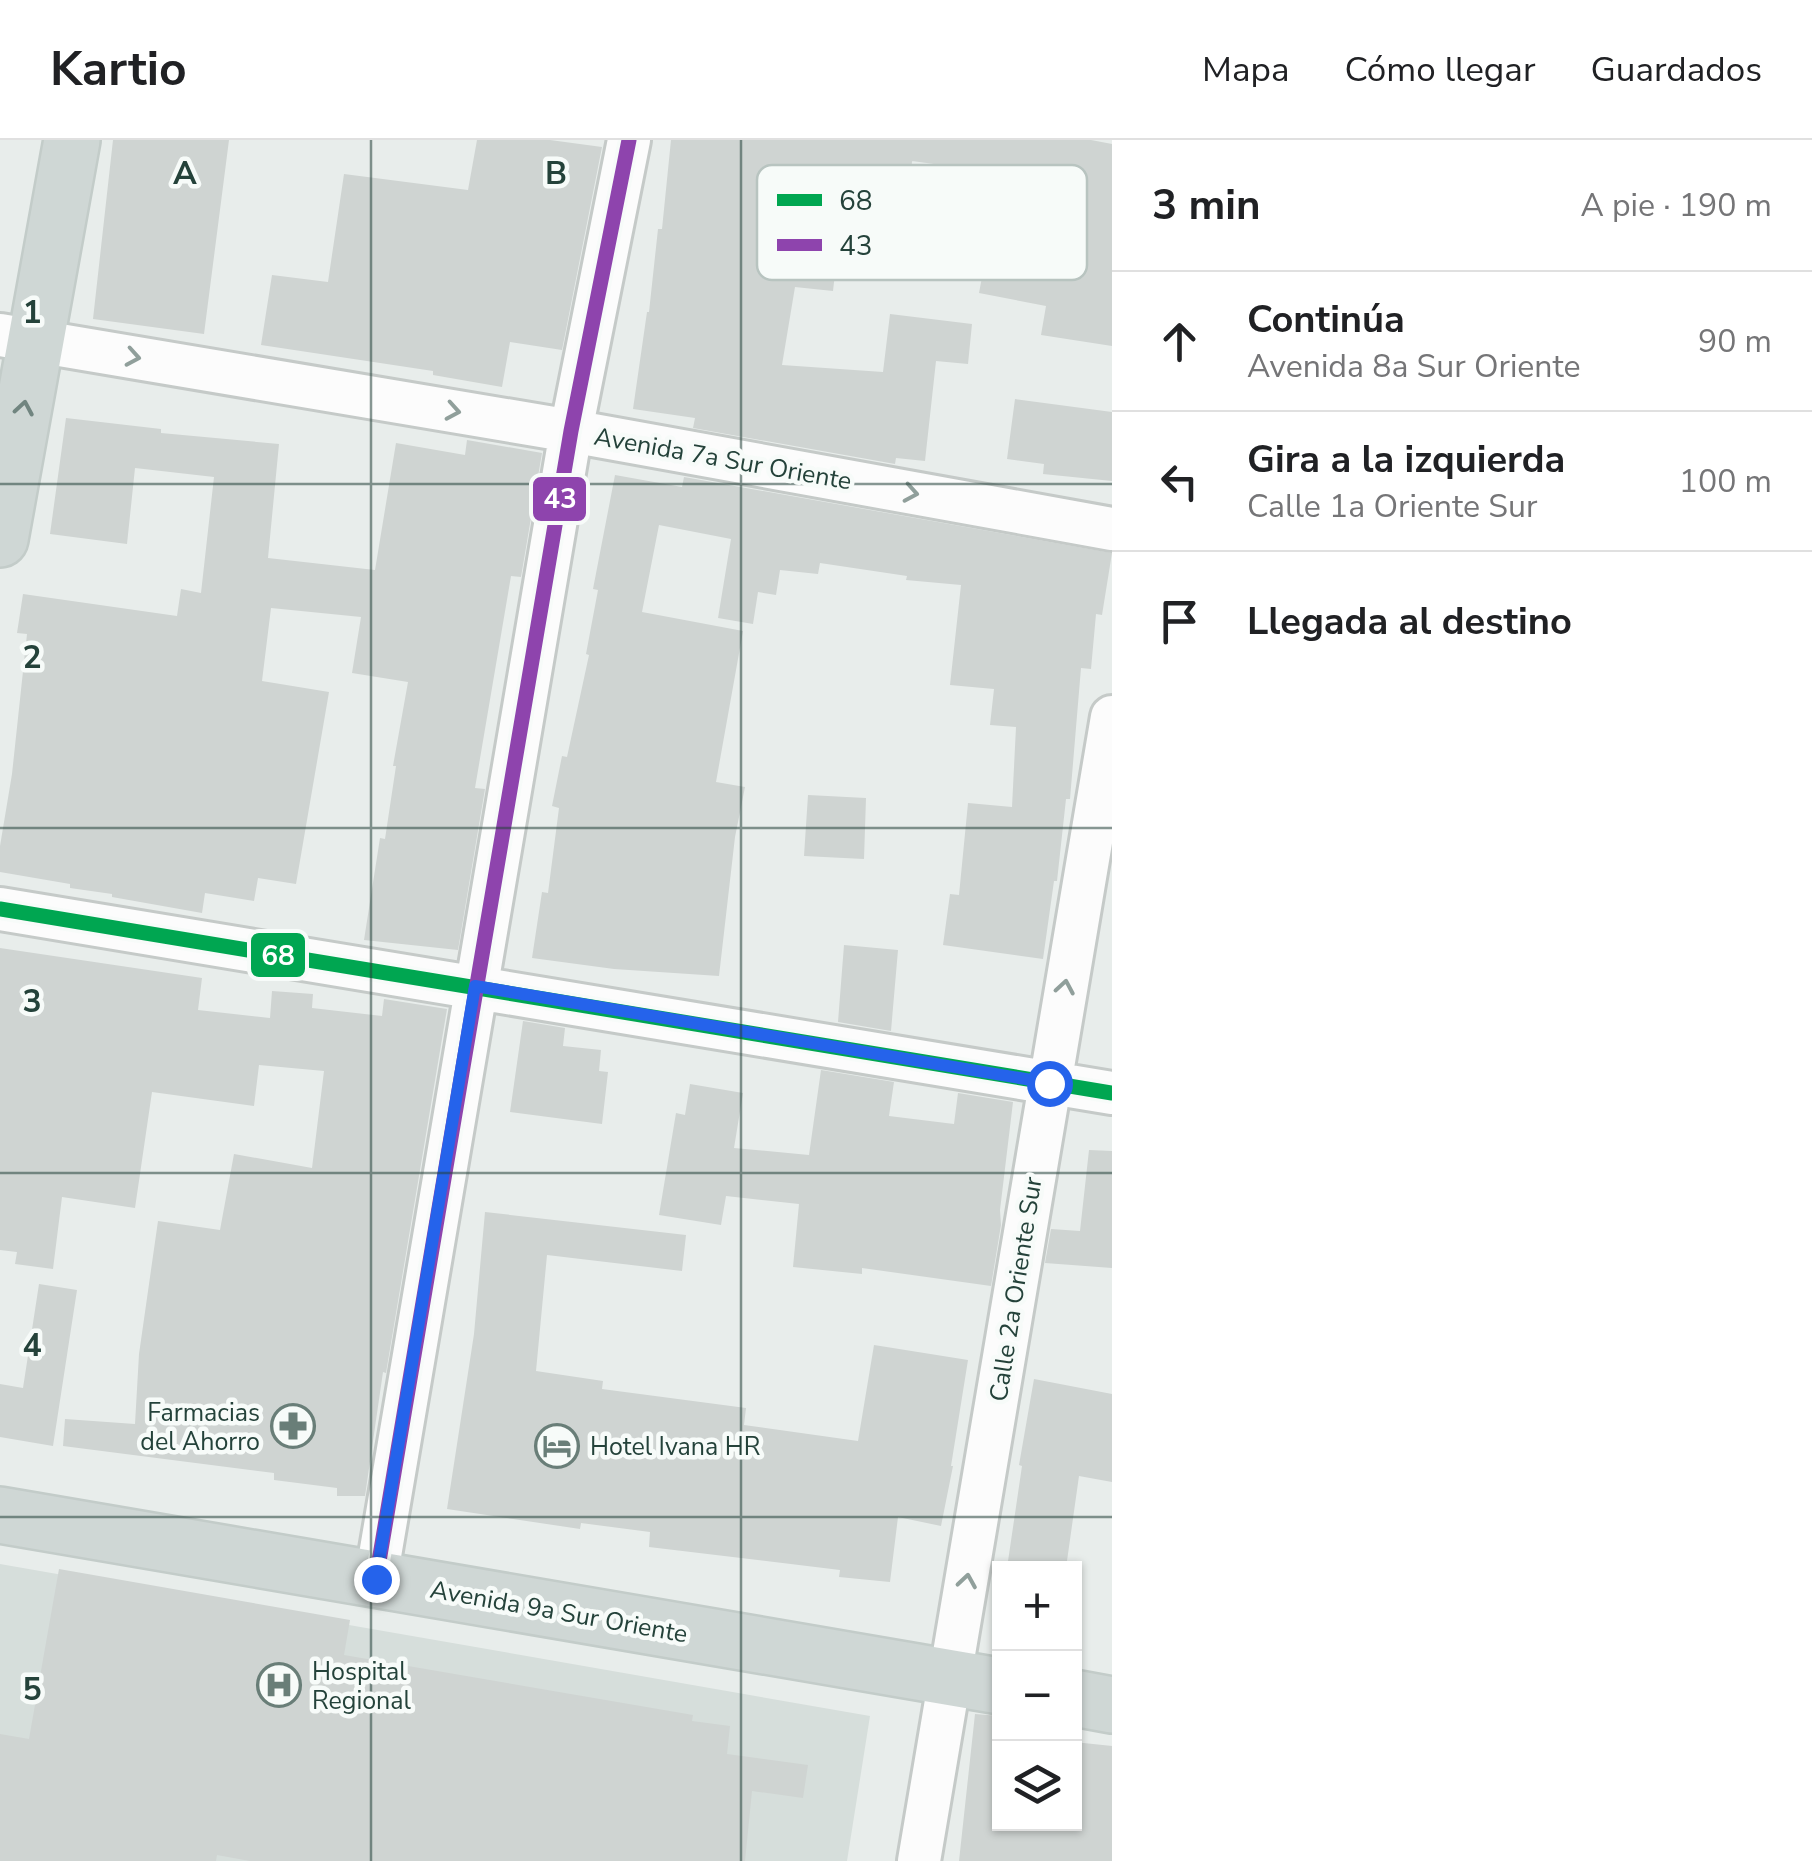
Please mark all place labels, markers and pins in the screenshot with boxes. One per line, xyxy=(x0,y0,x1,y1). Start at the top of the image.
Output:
place label: Farmacias del Ahorro xyxy=(140,1396,260,1459)
pharmacy icon: Farmacias del Ahorro xyxy=(270,1403,316,1449)
hotel icon: Hotel Ivana HR xyxy=(534,1423,580,1469)
place label: Hotel Ivana HR xyxy=(590,1430,761,1464)
place label: Hospital Regional xyxy=(312,1655,412,1718)
hospital icon: Hospital Regional xyxy=(256,1662,302,1708)

